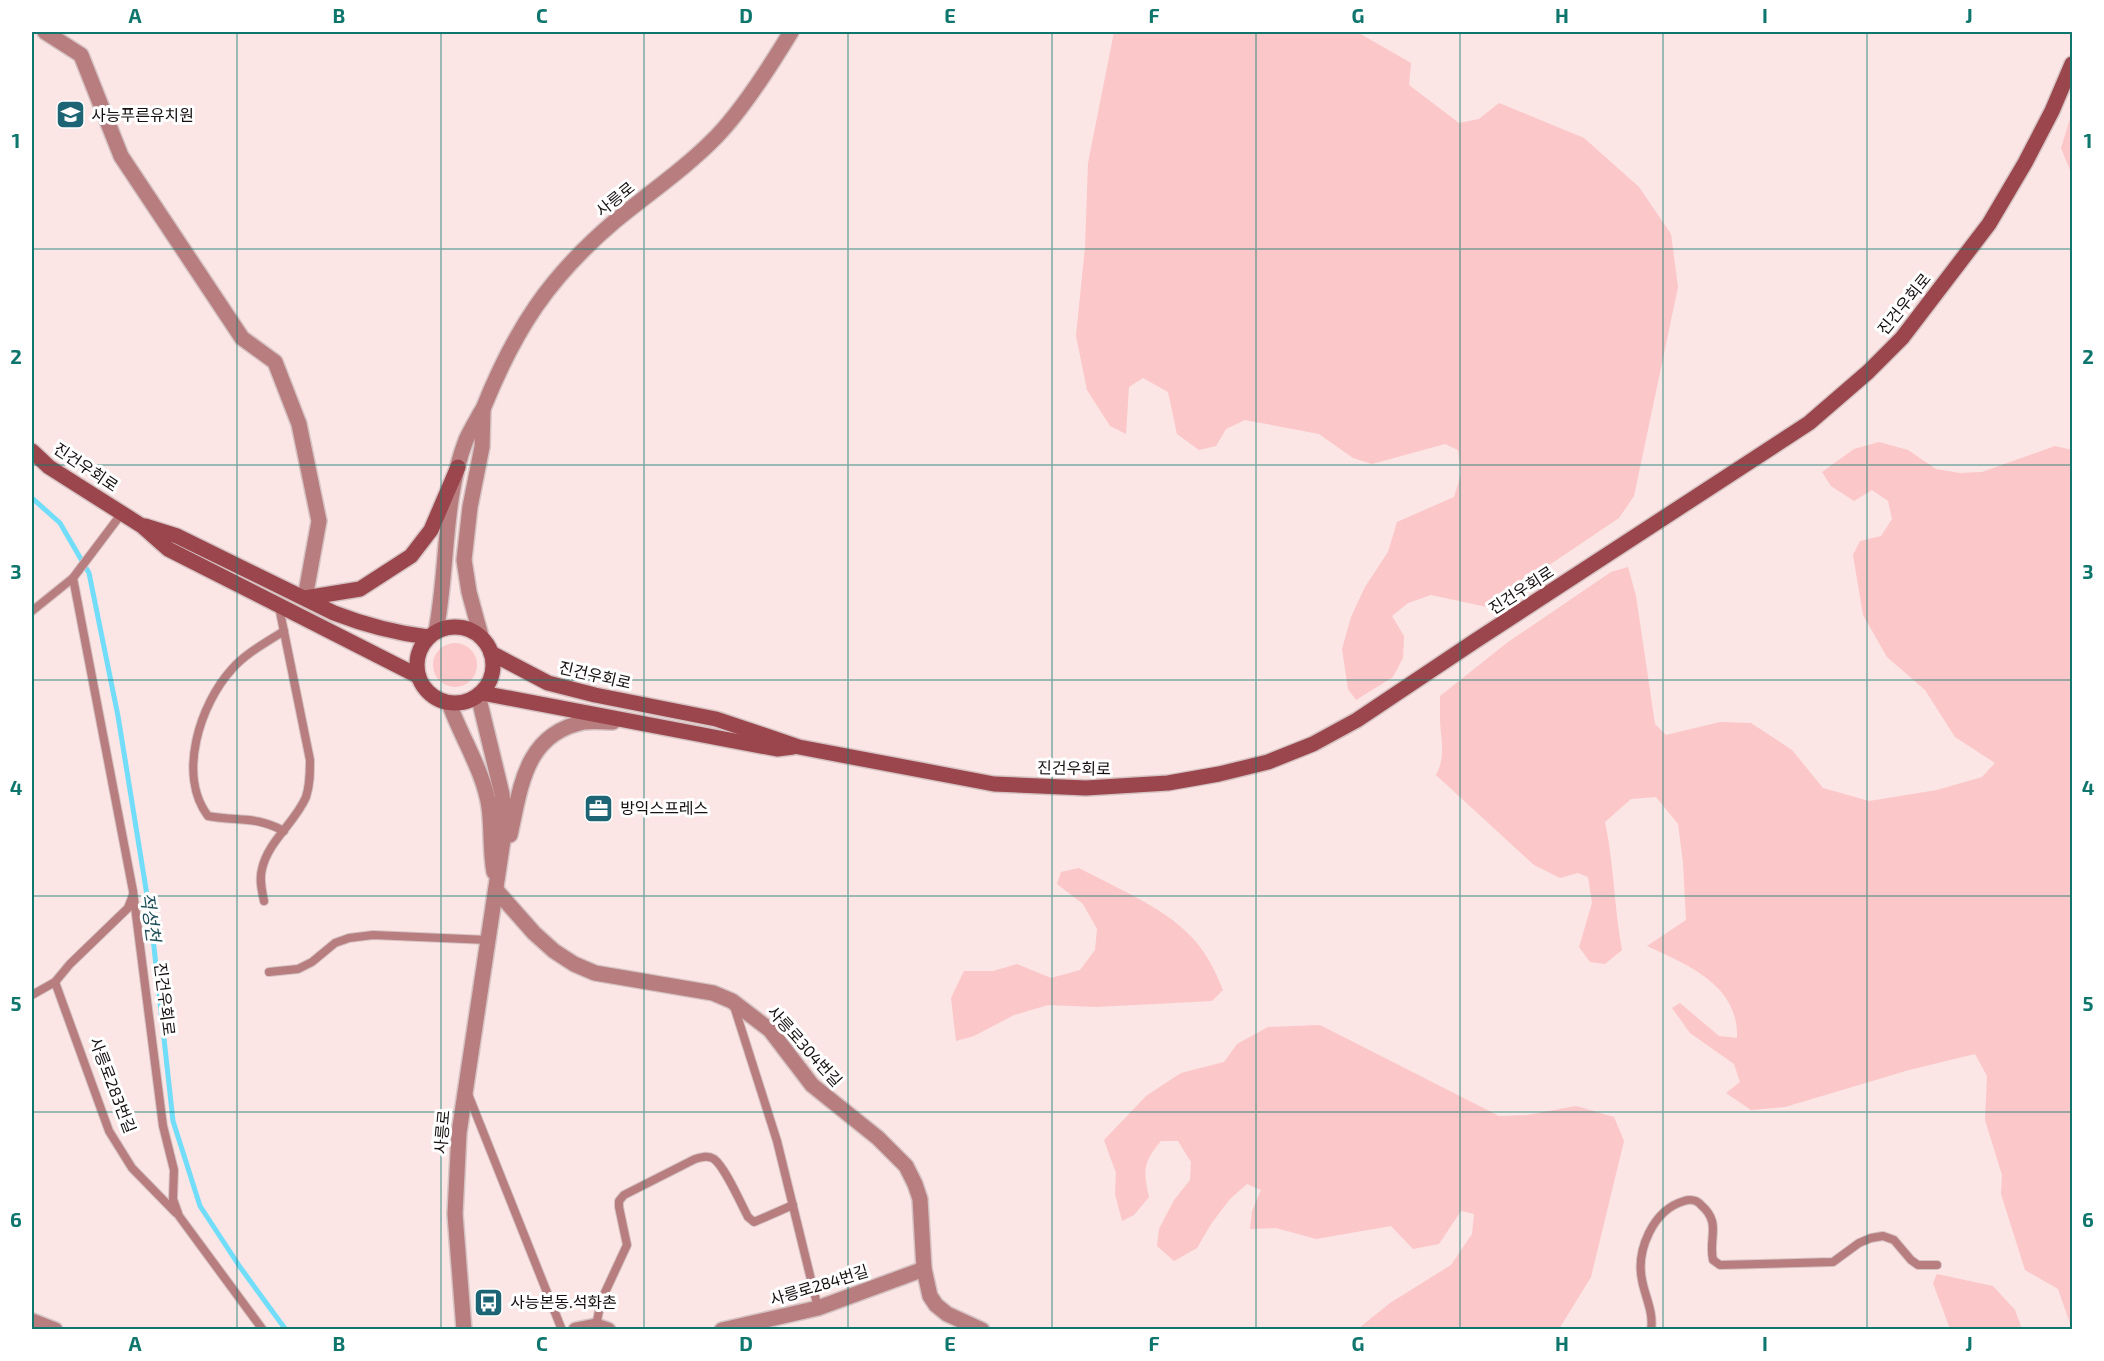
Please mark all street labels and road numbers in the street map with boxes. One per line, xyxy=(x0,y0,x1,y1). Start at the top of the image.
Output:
street label: 사릉로 xyxy=(592,177,638,220)
street label: 진건우회로 xyxy=(1873,269,1934,338)
street label: 진건우회로 xyxy=(50,438,122,495)
street label: 진건우회로 xyxy=(1485,561,1557,618)
street label: 진건우회로 xyxy=(557,657,633,692)
street label: 진건우회로 xyxy=(1037,757,1111,778)
street label: 진건우회로 xyxy=(152,961,179,1037)
street label: 사릉로304번길 xyxy=(764,1001,847,1090)
street label: 사릉로283번길 xyxy=(86,1034,140,1135)
street label: 사릉로 xyxy=(430,1109,453,1155)
street label: 사릉로284번길 xyxy=(767,1261,870,1309)

